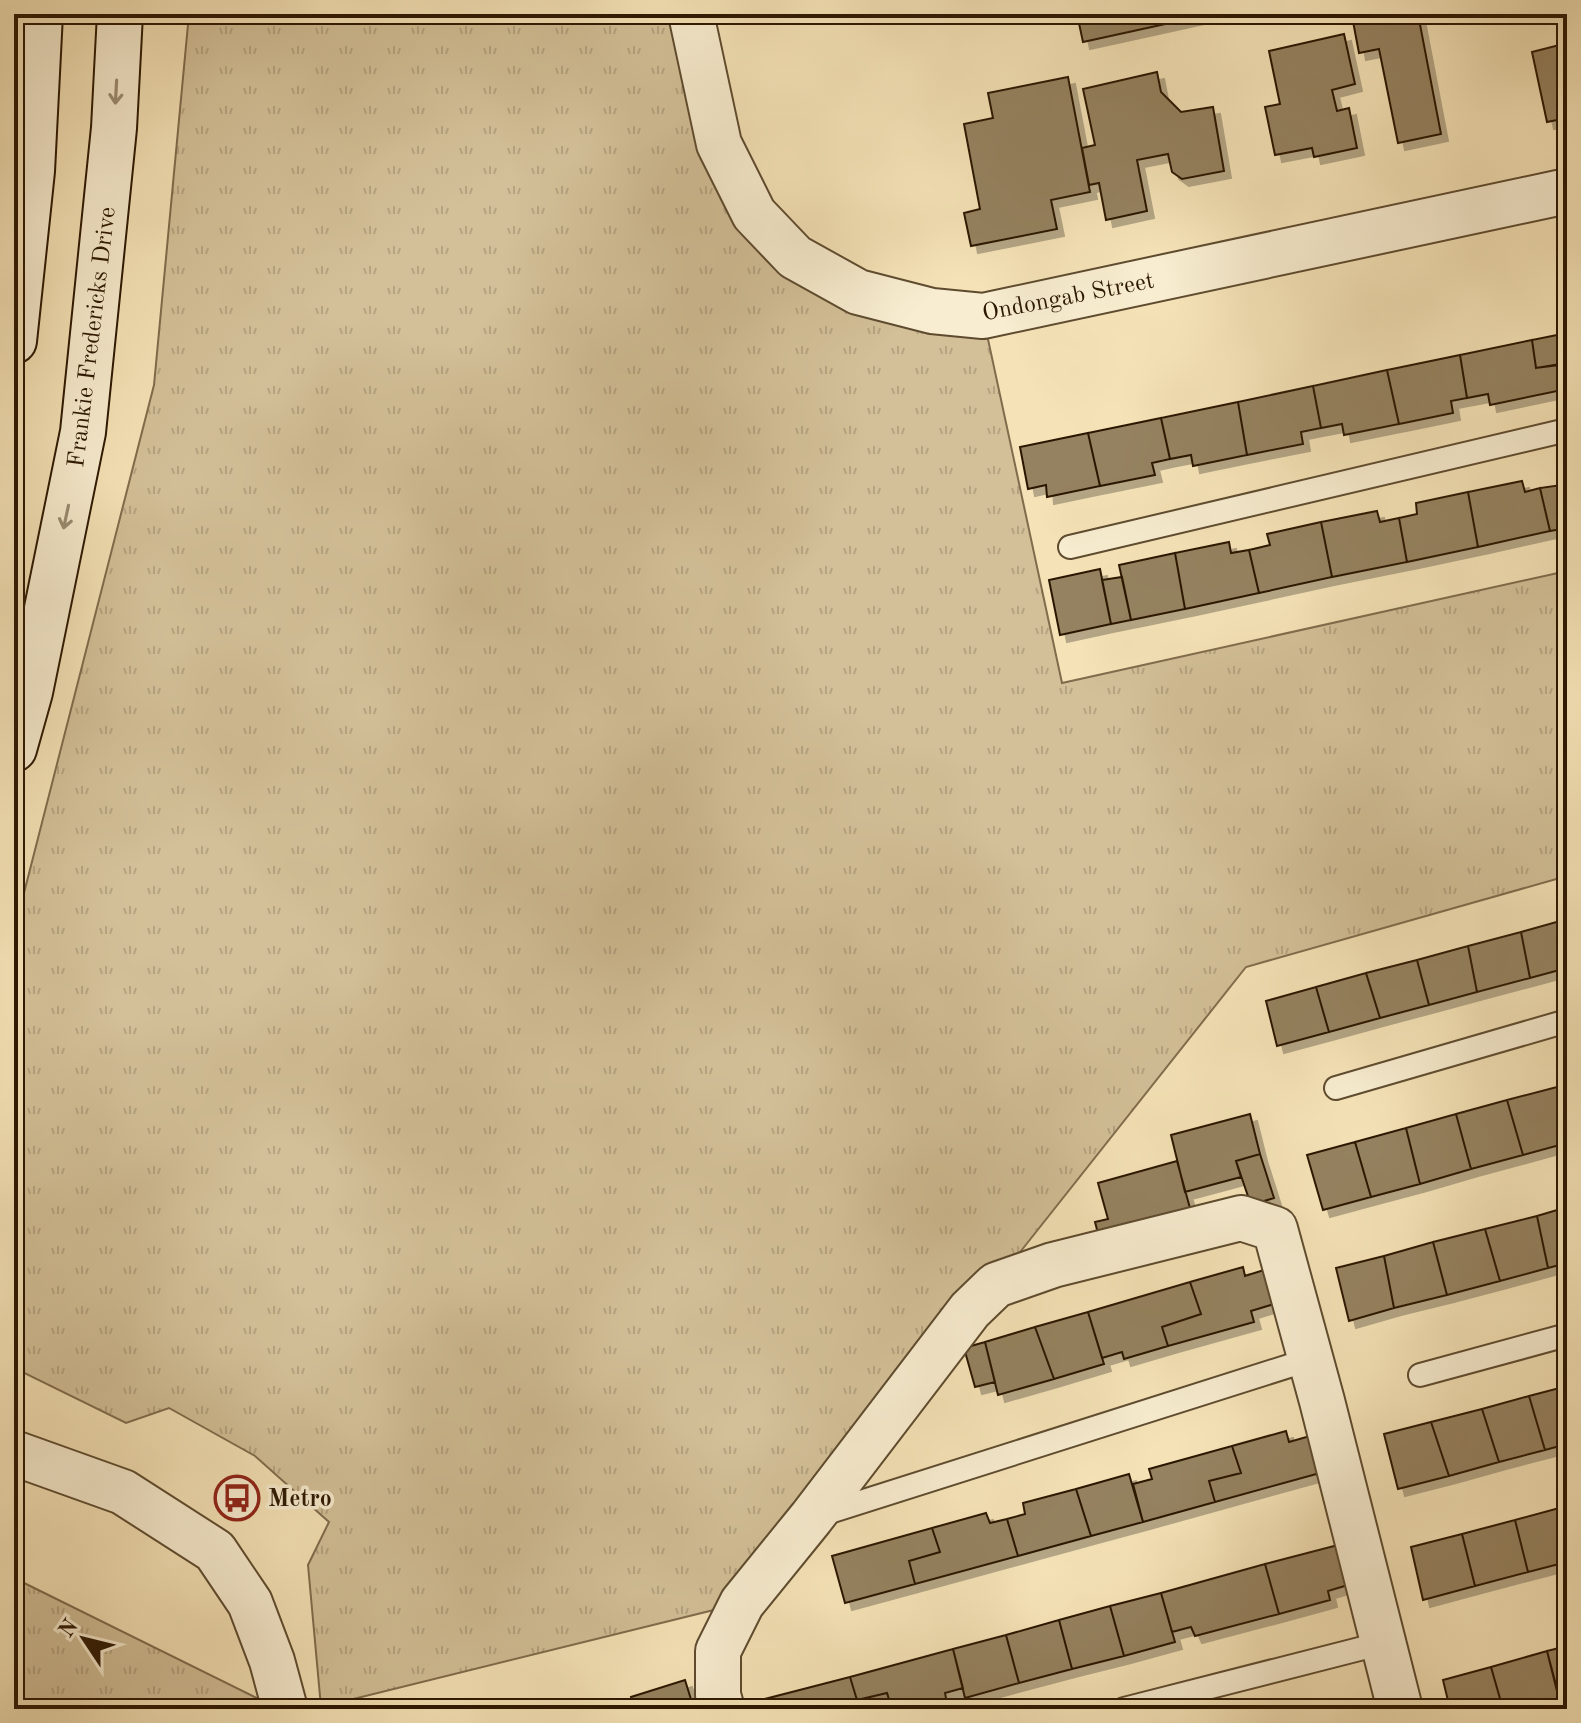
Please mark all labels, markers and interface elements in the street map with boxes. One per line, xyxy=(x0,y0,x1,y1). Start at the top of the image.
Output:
one-way arrow xyxy=(108,78,123,105)
street label: Frankie Fredericks Drive xyxy=(65,206,121,469)
street label: Ondongab Street xyxy=(980,270,1156,326)
one-way arrow xyxy=(58,503,73,529)
bus stop icon: Metro xyxy=(213,1474,261,1522)
place label: Metro xyxy=(268,1488,332,1512)
north arrow xyxy=(44,1599,124,1679)
text: N xyxy=(55,1615,83,1642)

